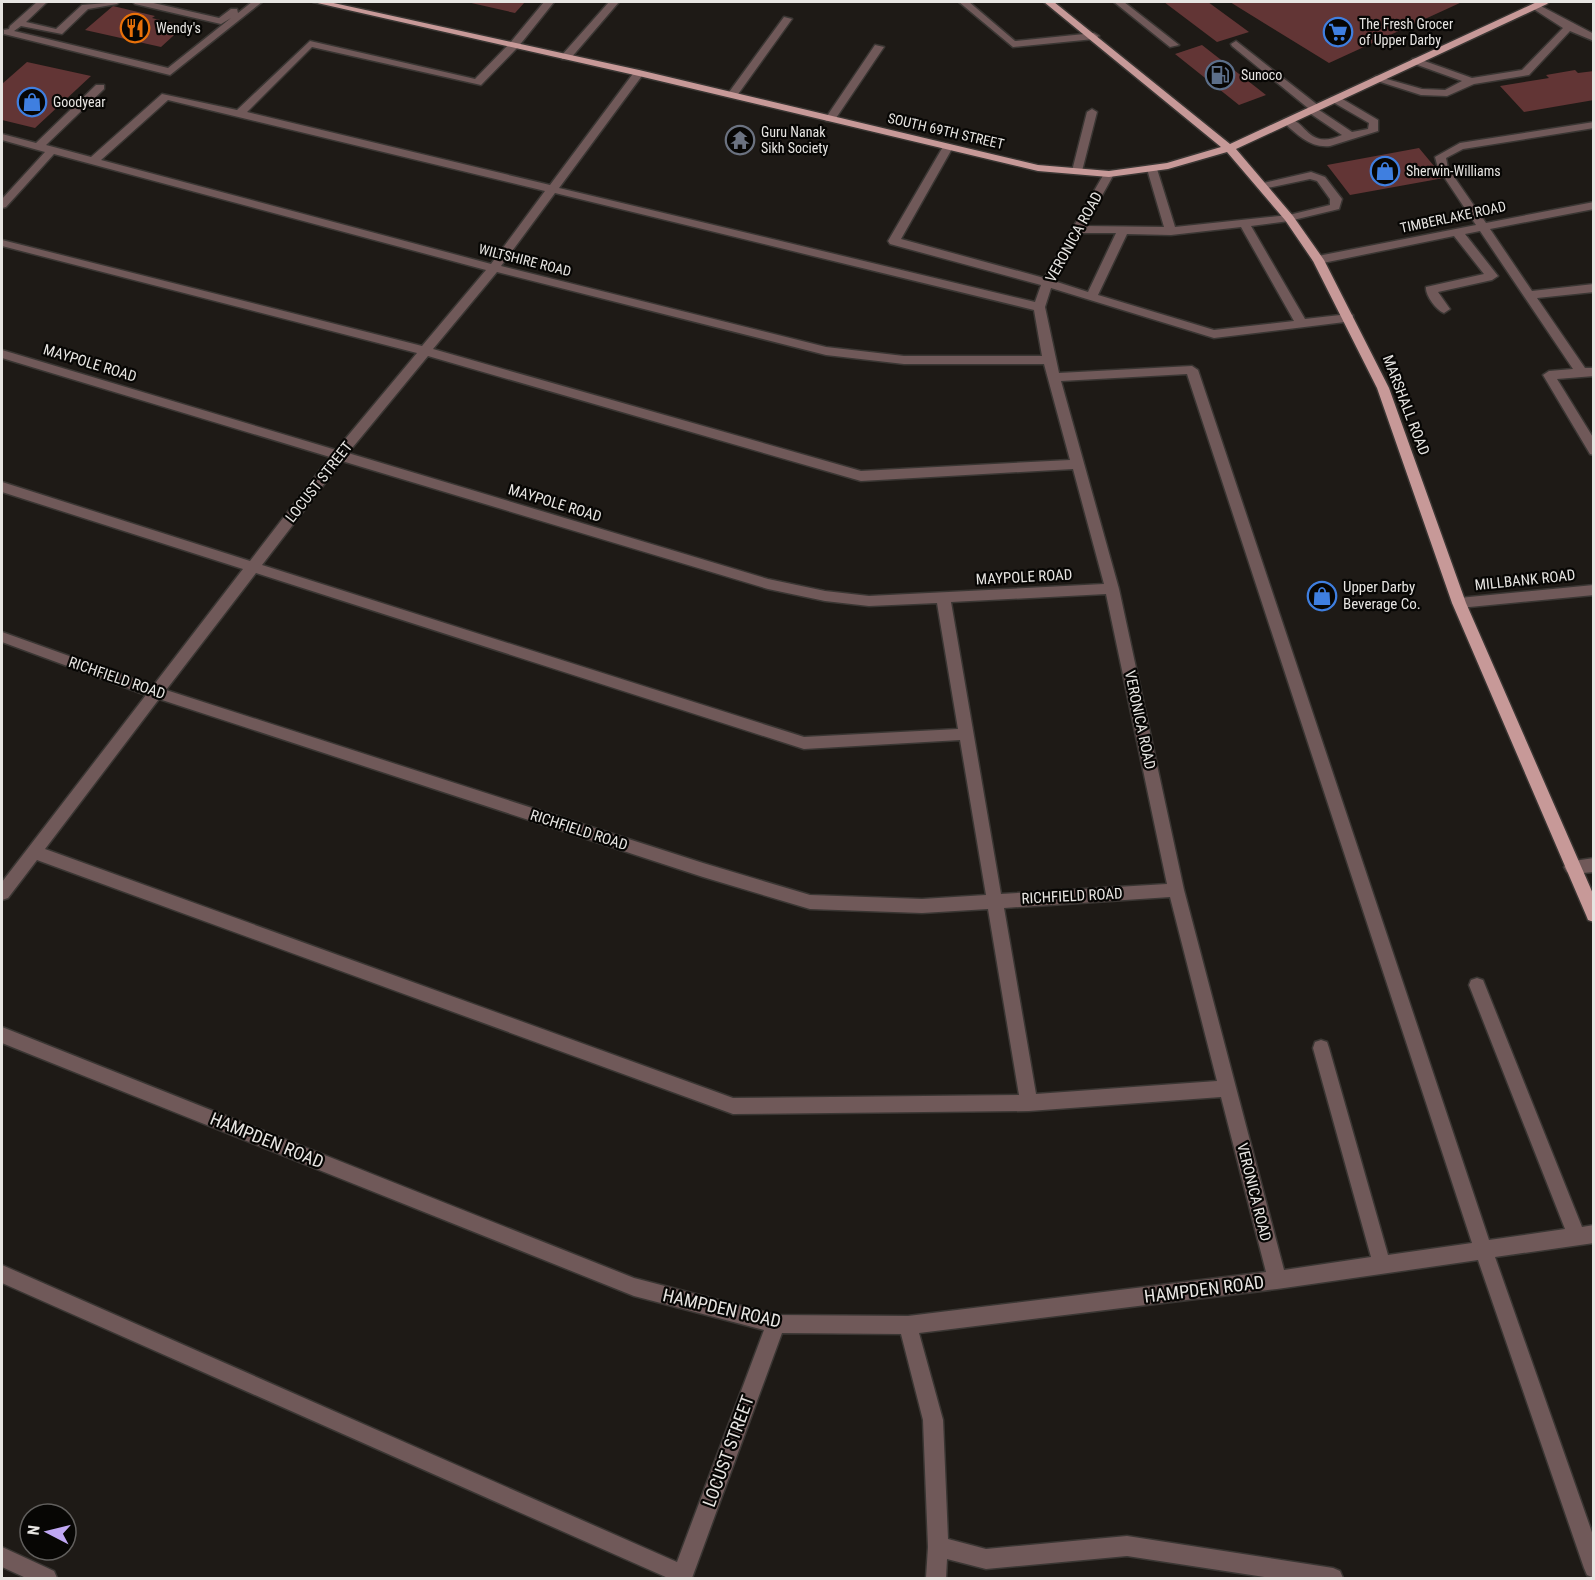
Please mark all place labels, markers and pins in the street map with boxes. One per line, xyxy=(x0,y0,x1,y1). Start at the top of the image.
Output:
restaurant icon: Wendy's xyxy=(119,12,151,44)
supermarket icon: The Fresh Grocer of Upper Darby xyxy=(1322,16,1354,48)
place label: The Fresh Grocer of Upper Darby xyxy=(1359,16,1453,48)
place label: Wendy's xyxy=(156,20,201,36)
fuel station icon: Sunoco xyxy=(1204,59,1236,91)
place label: Sunoco xyxy=(1241,67,1282,83)
shop icon: Goodyear xyxy=(16,86,48,118)
place label: Goodyear xyxy=(53,94,106,110)
temple icon: Guru Nanak Sikh Society xyxy=(724,124,756,156)
place label: Guru Nanak Sikh Society xyxy=(761,124,828,156)
shop icon: Sherwin-Williams xyxy=(1369,155,1401,187)
place label: Sherwin-Williams xyxy=(1406,163,1501,179)
place label: Upper Darby Beverage Co. xyxy=(1343,578,1421,613)
shop icon: Upper Darby Beverage Co. xyxy=(1306,580,1338,612)

